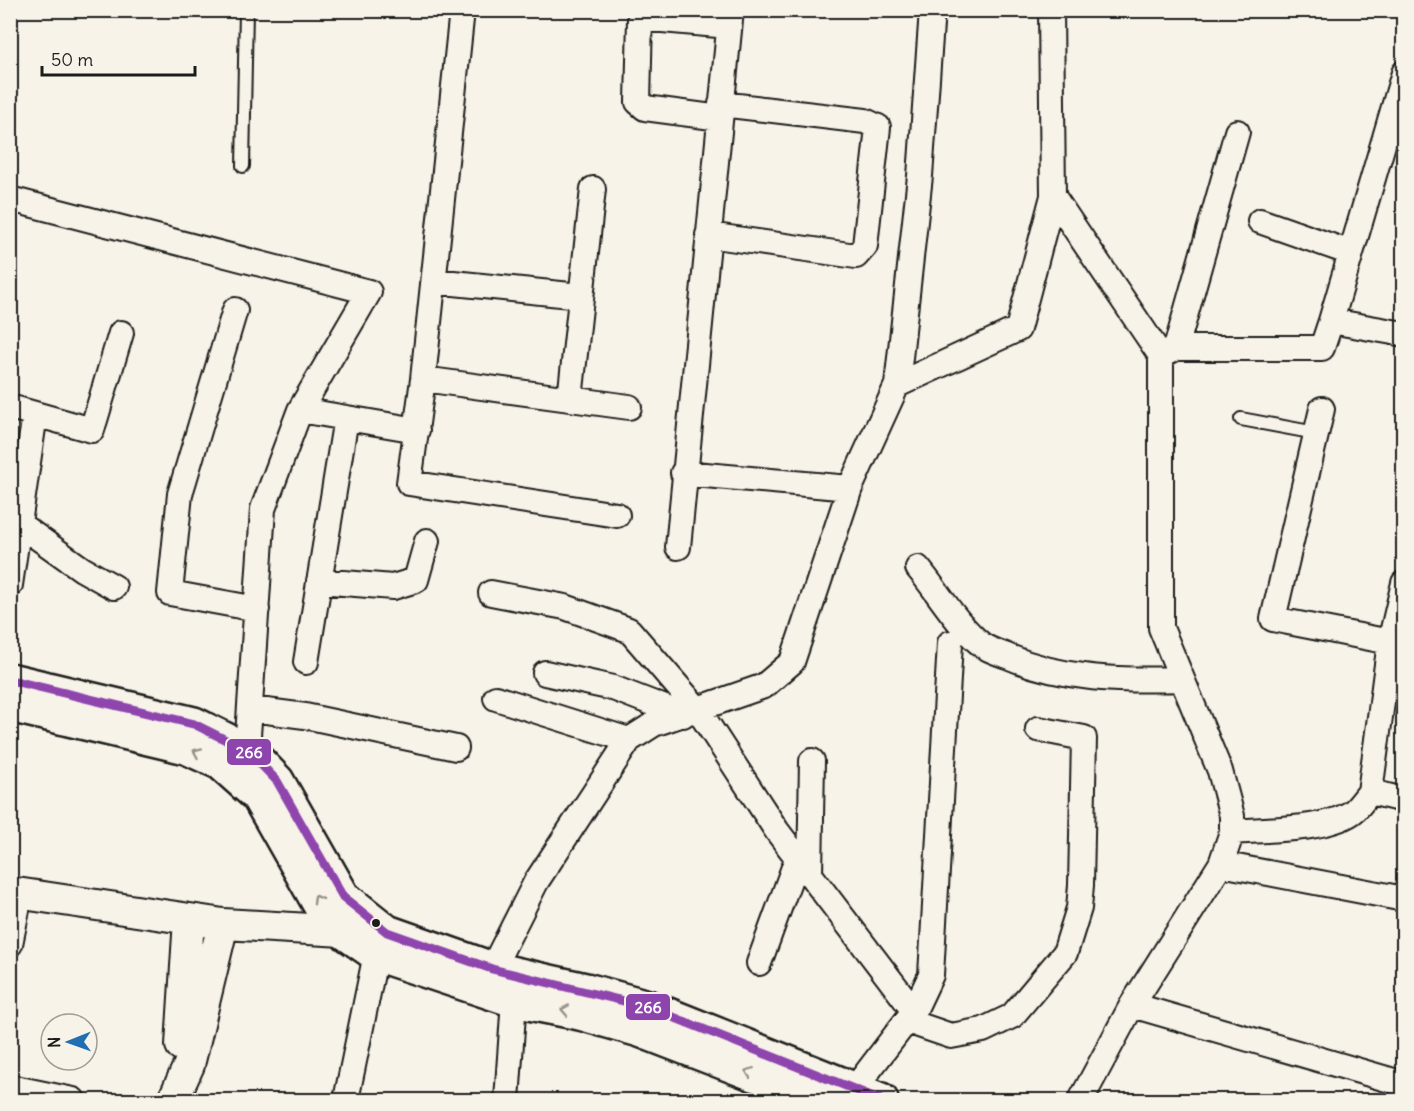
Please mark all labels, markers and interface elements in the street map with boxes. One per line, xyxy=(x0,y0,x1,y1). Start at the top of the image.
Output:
scale bar xyxy=(42,39,195,77)
text: 50 m xyxy=(51,48,93,71)
line badge: 266 xyxy=(226,738,272,766)
text: 266 xyxy=(235,742,263,762)
one-way arrow xyxy=(192,747,203,759)
one-way arrow xyxy=(313,895,324,905)
unlabelled marker xyxy=(370,917,382,929)
line badge: 266 xyxy=(625,993,671,1021)
text: 266 xyxy=(634,997,662,1017)
one-way arrow xyxy=(560,1004,570,1017)
north arrow xyxy=(39,1012,99,1072)
text: N xyxy=(44,1037,64,1048)
one-way arrow xyxy=(744,1067,755,1079)

